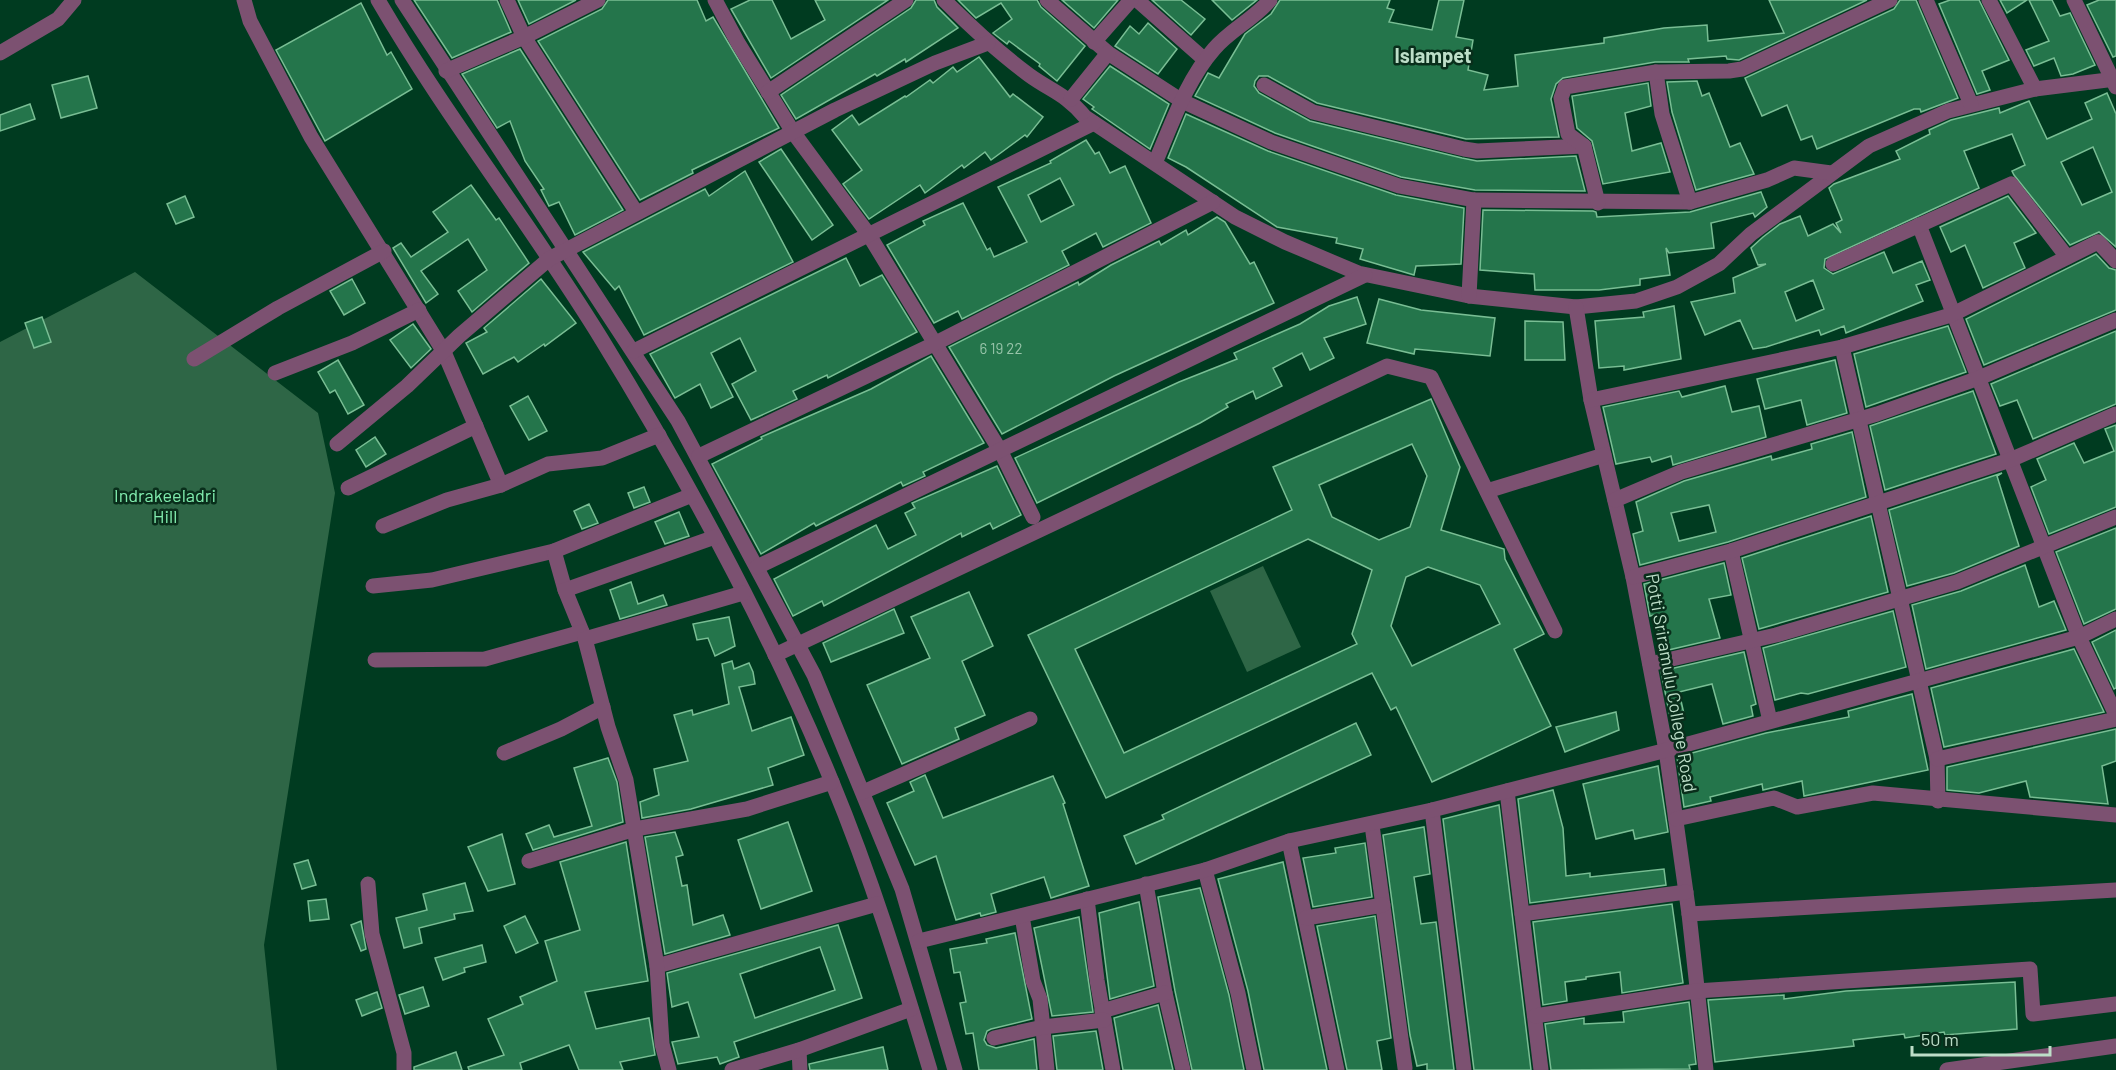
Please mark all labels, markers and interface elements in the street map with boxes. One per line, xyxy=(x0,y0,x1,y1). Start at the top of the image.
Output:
district label: Islampet xyxy=(1394,43,1472,67)
house number: 6 19 22 xyxy=(980,339,1022,357)
park label: Indrakeeladri Hill xyxy=(114,484,216,527)
street label: Potti Sriramulu College Road xyxy=(1642,572,1702,794)
scale bar xyxy=(1912,1019,2050,1057)
text: 50 m xyxy=(1921,1028,1959,1050)

